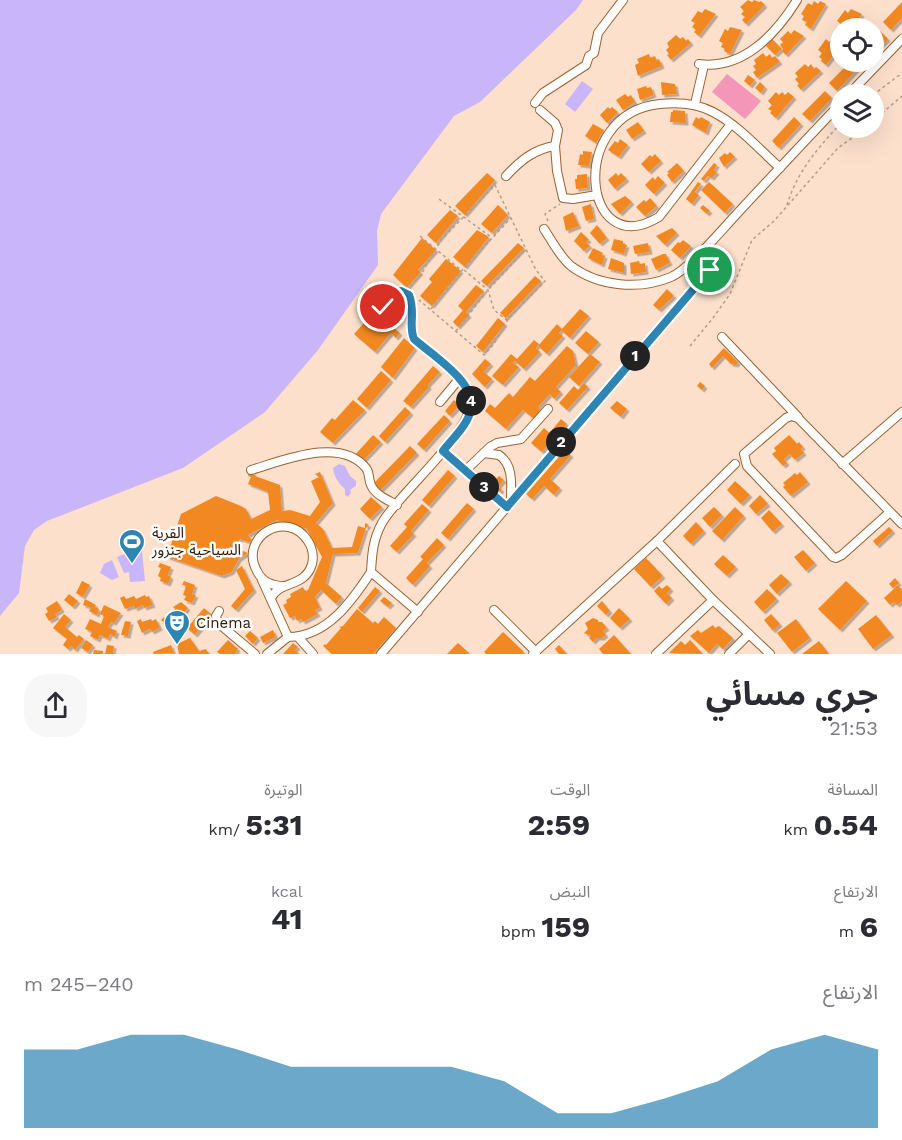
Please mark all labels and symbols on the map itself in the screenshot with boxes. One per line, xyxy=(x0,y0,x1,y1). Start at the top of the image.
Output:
pin xyxy=(684,244,735,295)
pin xyxy=(357,281,408,332)
pin: 1 xyxy=(620,341,650,371)
pin: 4 xyxy=(456,386,486,416)
pin: 2 xyxy=(546,427,576,457)
pin: 3 xyxy=(469,472,499,502)
place label: القرية السياحية جنزور xyxy=(151,524,241,559)
sports icon: القرية السياحية جنزور xyxy=(117,527,147,565)
theatre icon: Cinema xyxy=(162,608,192,646)
place label: Cinema xyxy=(196,614,252,632)

